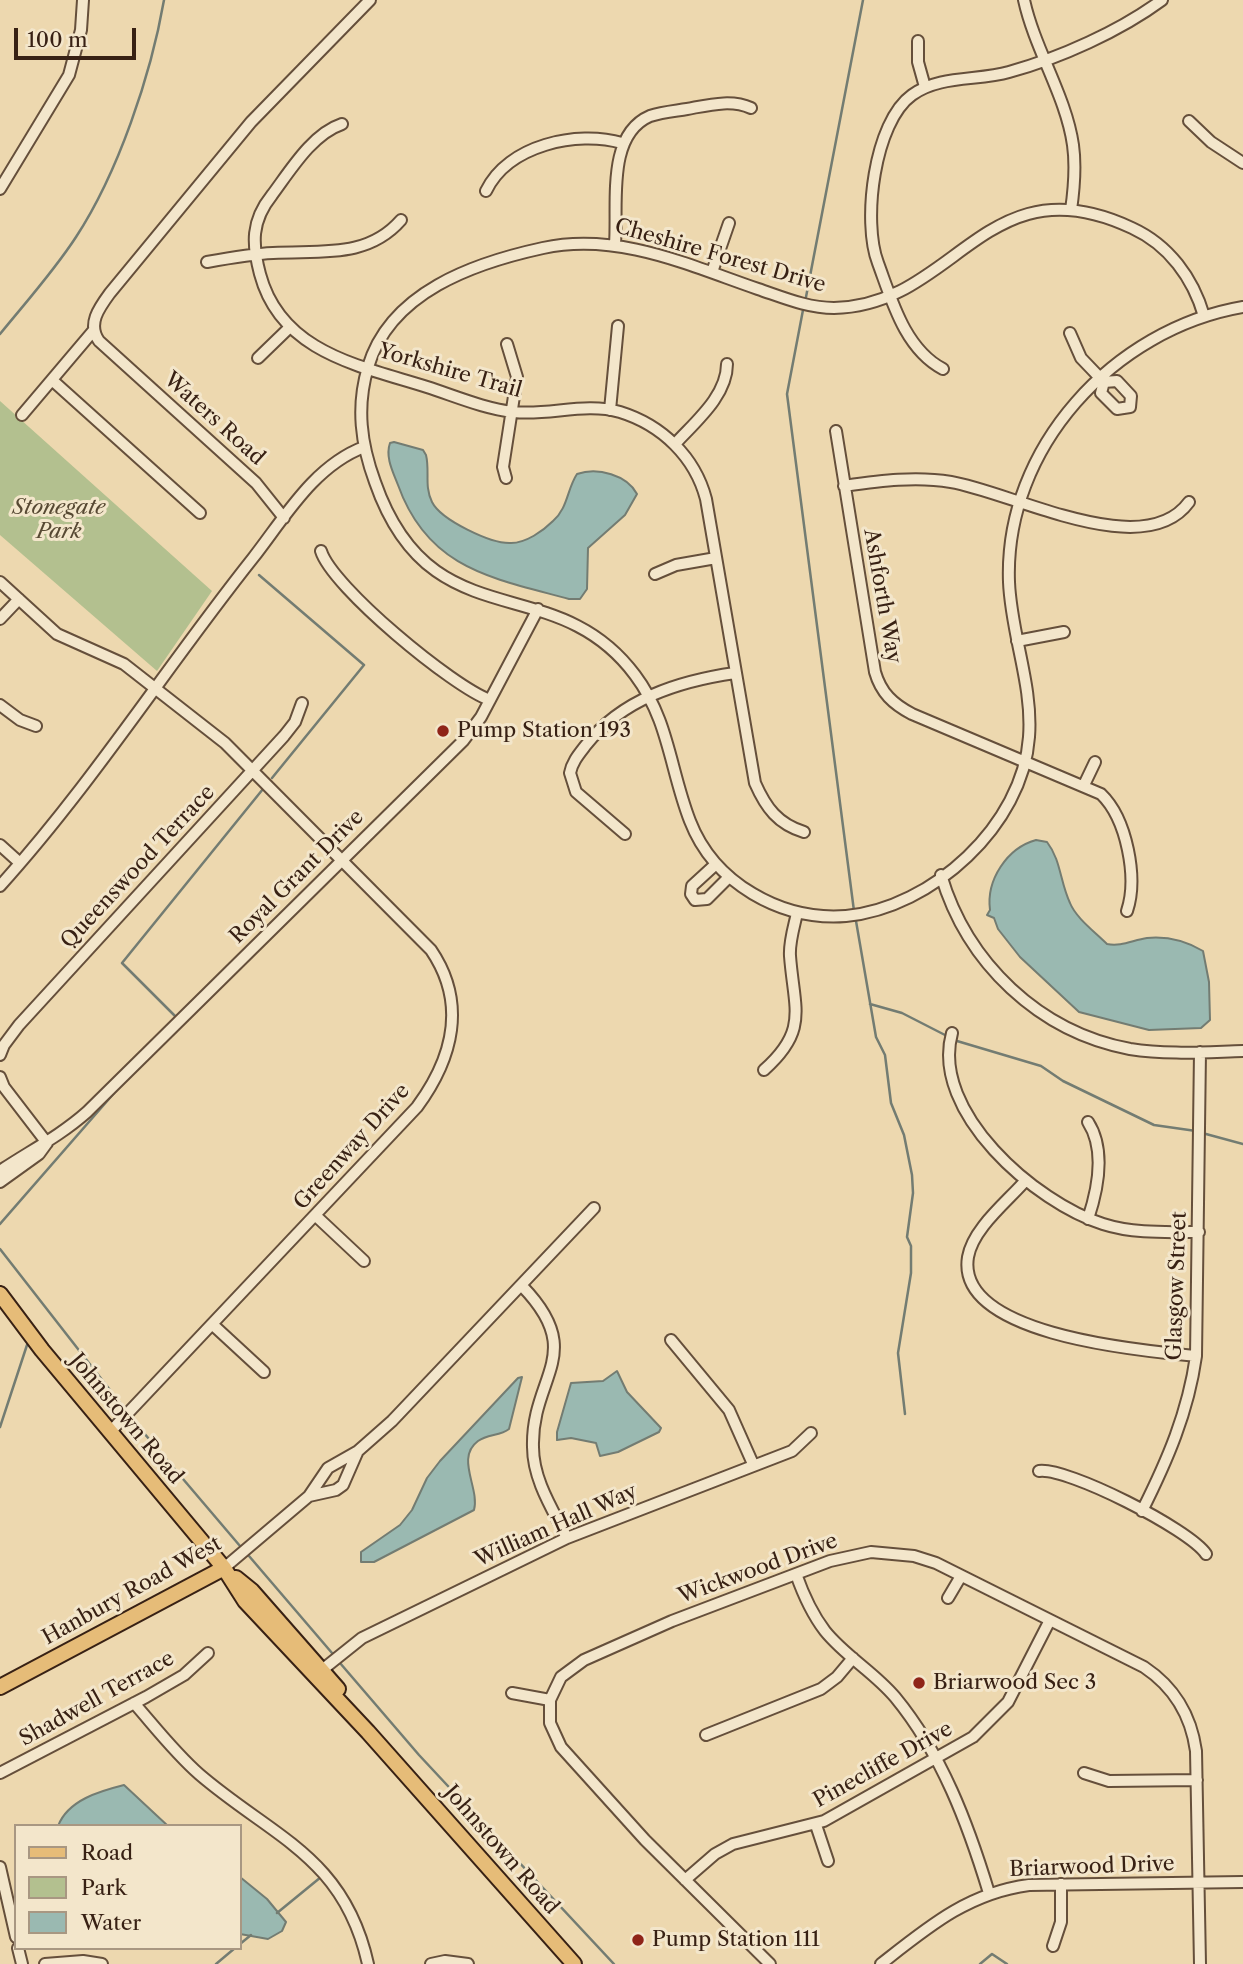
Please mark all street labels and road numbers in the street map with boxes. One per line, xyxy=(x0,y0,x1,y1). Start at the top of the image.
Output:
street label: Cheshire Forest Drive xyxy=(612,214,828,298)
street label: Yorkshire Trail xyxy=(375,339,525,403)
street label: Waters Road xyxy=(158,367,270,471)
street label: Ashforth Way xyxy=(858,527,906,665)
street label: Queenswood Terrace xyxy=(56,780,220,954)
street label: Royal Grant Drive xyxy=(225,805,369,949)
street label: Greenway Drive xyxy=(289,1079,415,1215)
street label: Glasgow Street xyxy=(1162,1211,1192,1361)
street label: Johnstown Road xyxy=(64,1348,188,1490)
street label: William Hall Way xyxy=(471,1479,641,1573)
street label: Wickwood Drive xyxy=(675,1529,841,1609)
street label: Hanbury Road West xyxy=(38,1531,226,1651)
street label: Shadwell Terrace xyxy=(15,1646,179,1752)
street label: Pinecliffe Drive xyxy=(809,1716,957,1814)
street label: Johnstown Road xyxy=(438,1780,564,1920)
street label: Briarwood Drive xyxy=(1009,1852,1175,1882)

